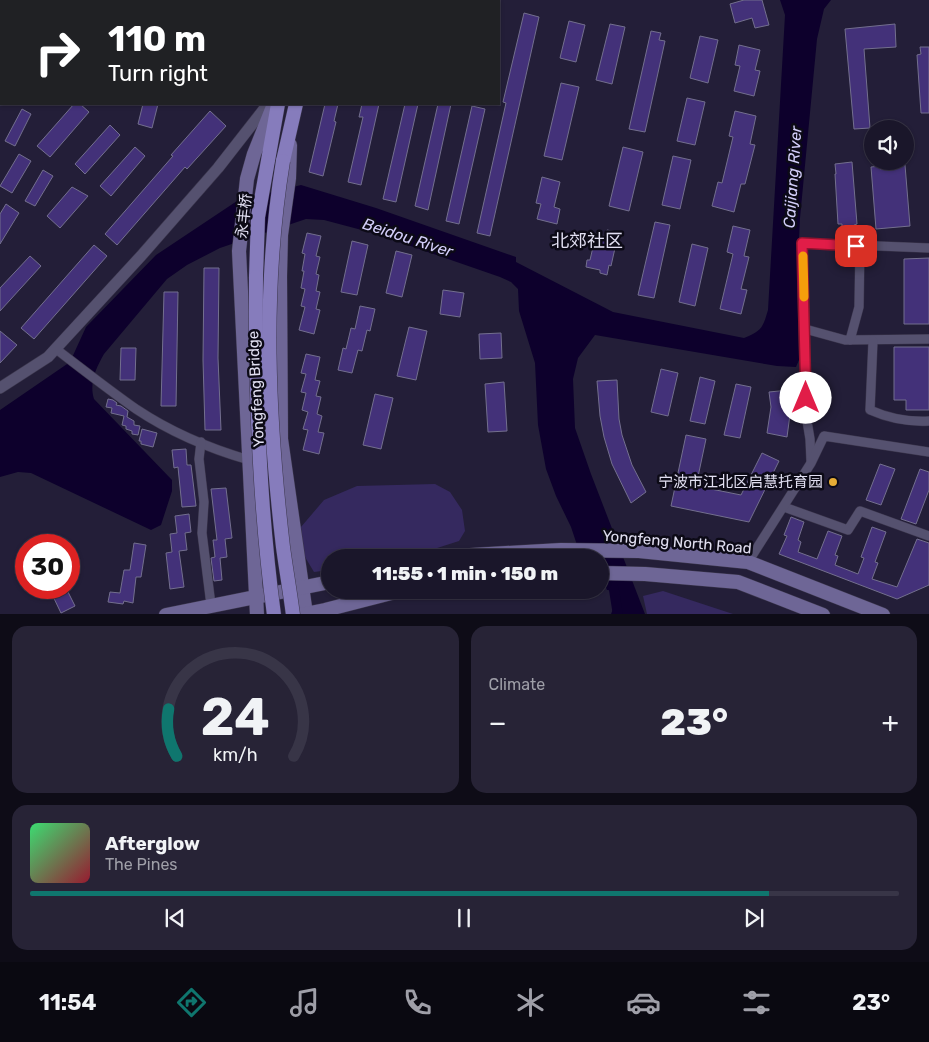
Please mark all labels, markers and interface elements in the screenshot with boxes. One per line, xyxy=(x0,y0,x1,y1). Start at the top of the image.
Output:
text: 110 m xyxy=(108,18,206,60)
icon: right xyxy=(25,20,90,85)
text: Turn right xyxy=(108,60,208,87)
map controls xyxy=(864,120,914,170)
button: sound xyxy=(864,120,914,170)
water label: Caijiang River xyxy=(779,124,806,229)
street label: 永丰桥 xyxy=(233,193,255,239)
water label: Beidou River xyxy=(360,214,456,261)
pin xyxy=(835,225,877,267)
district label: 北郊社区 xyxy=(551,230,623,252)
icon: arrive xyxy=(842,232,870,260)
street label: Yongfeng Bridge xyxy=(244,330,268,448)
position arrow xyxy=(779,371,831,423)
place label: 宁波市江北区启慧托育园 xyxy=(658,473,823,491)
marker: 宁波市江北区启慧托育园 xyxy=(827,476,839,488)
street label: Yongfeng North Road xyxy=(602,527,752,557)
speed limit sign: 30 xyxy=(15,534,80,599)
text: 11:55 · 1 min · 150 m xyxy=(372,562,558,585)
text: Climate xyxy=(489,675,545,694)
text: 24 xyxy=(201,686,270,748)
text: 23° xyxy=(660,699,728,745)
text: − xyxy=(489,706,507,739)
text: + xyxy=(882,706,899,739)
text: km/h xyxy=(213,744,258,765)
text: Afterglow xyxy=(105,832,200,855)
text: The Pines xyxy=(105,855,178,874)
icon: previous xyxy=(161,904,189,932)
icon: pause xyxy=(450,904,478,932)
icon: next xyxy=(740,904,768,932)
icon: directions xyxy=(174,985,209,1020)
icon: music xyxy=(287,985,322,1020)
icon: phone xyxy=(400,985,435,1020)
icon: climate xyxy=(513,985,548,1020)
icon: car xyxy=(626,985,661,1020)
icon: filters xyxy=(739,985,774,1020)
text: 11:54 xyxy=(39,989,97,1016)
text: 23° xyxy=(852,989,890,1016)

